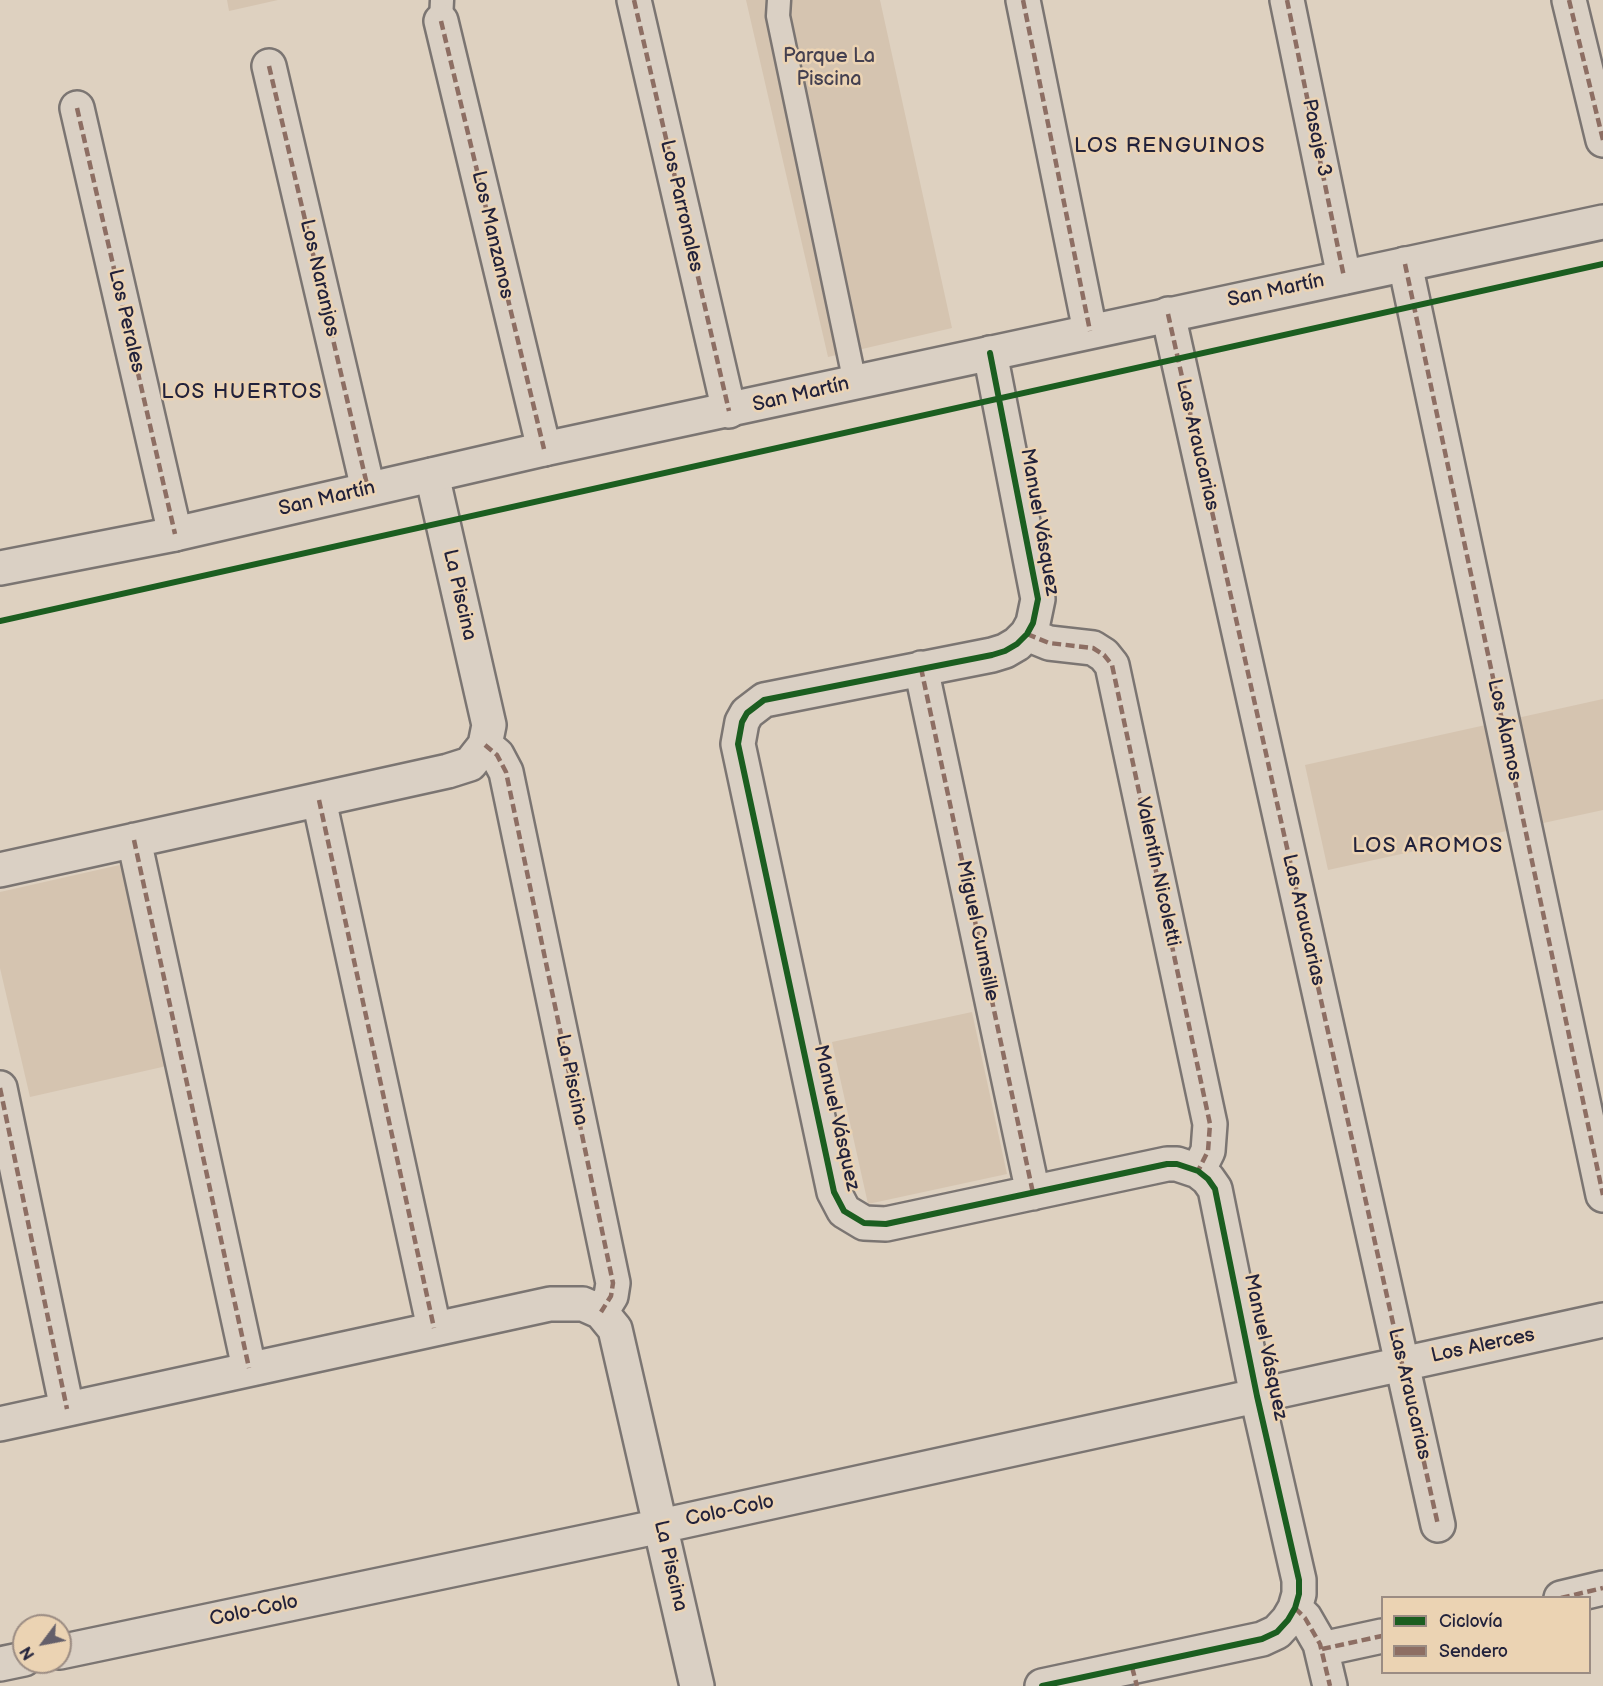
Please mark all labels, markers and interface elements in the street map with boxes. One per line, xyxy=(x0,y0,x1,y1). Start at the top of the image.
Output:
park label: Parque La Piscina xyxy=(783,45,875,92)
street label: Pasaje 3 xyxy=(1296,97,1336,179)
district label: LOS RENGUINOS xyxy=(1074,134,1266,160)
street label: Los Parronales xyxy=(654,138,708,274)
street label: Los Manzanos xyxy=(466,169,518,301)
street label: Los Naranjos xyxy=(294,217,344,339)
street label: Los Perales xyxy=(102,267,150,375)
street label: San Martín xyxy=(1225,269,1327,313)
street label: San Martín xyxy=(750,372,852,418)
street label: Las Araucarias xyxy=(1170,377,1224,513)
district label: LOS HUERTOS xyxy=(161,380,323,406)
street label: Manuel Vásquez xyxy=(1014,447,1064,597)
street label: San Martín xyxy=(276,476,378,522)
street label: La Piscina xyxy=(437,547,481,643)
street label: Los Álamos xyxy=(1482,677,1526,783)
street label: Valentín Nicoletti xyxy=(1129,795,1185,949)
district label: LOS AROMOS xyxy=(1352,834,1504,860)
street label: Las Araucarias xyxy=(1276,852,1330,988)
street label: Miguel Cumsille xyxy=(950,858,1004,1004)
street label: La Piscina xyxy=(550,1032,592,1128)
street label: Manuel Vásquez xyxy=(808,1043,864,1193)
street label: Manuel Vásquez xyxy=(1238,1272,1292,1422)
street label: Los Alerces xyxy=(1429,1323,1537,1369)
street label: Las Araucarias xyxy=(1382,1326,1436,1462)
street label: Colo-Colo xyxy=(684,1490,776,1532)
street label: La Piscina xyxy=(648,1518,692,1614)
street label: Colo-Colo xyxy=(208,1590,300,1632)
legend xyxy=(1381,1596,1591,1674)
text: Ciclovía xyxy=(1439,1611,1503,1632)
north arrow xyxy=(12,1614,72,1674)
text: Sendero xyxy=(1439,1641,1508,1662)
text: N xyxy=(17,1643,39,1663)

